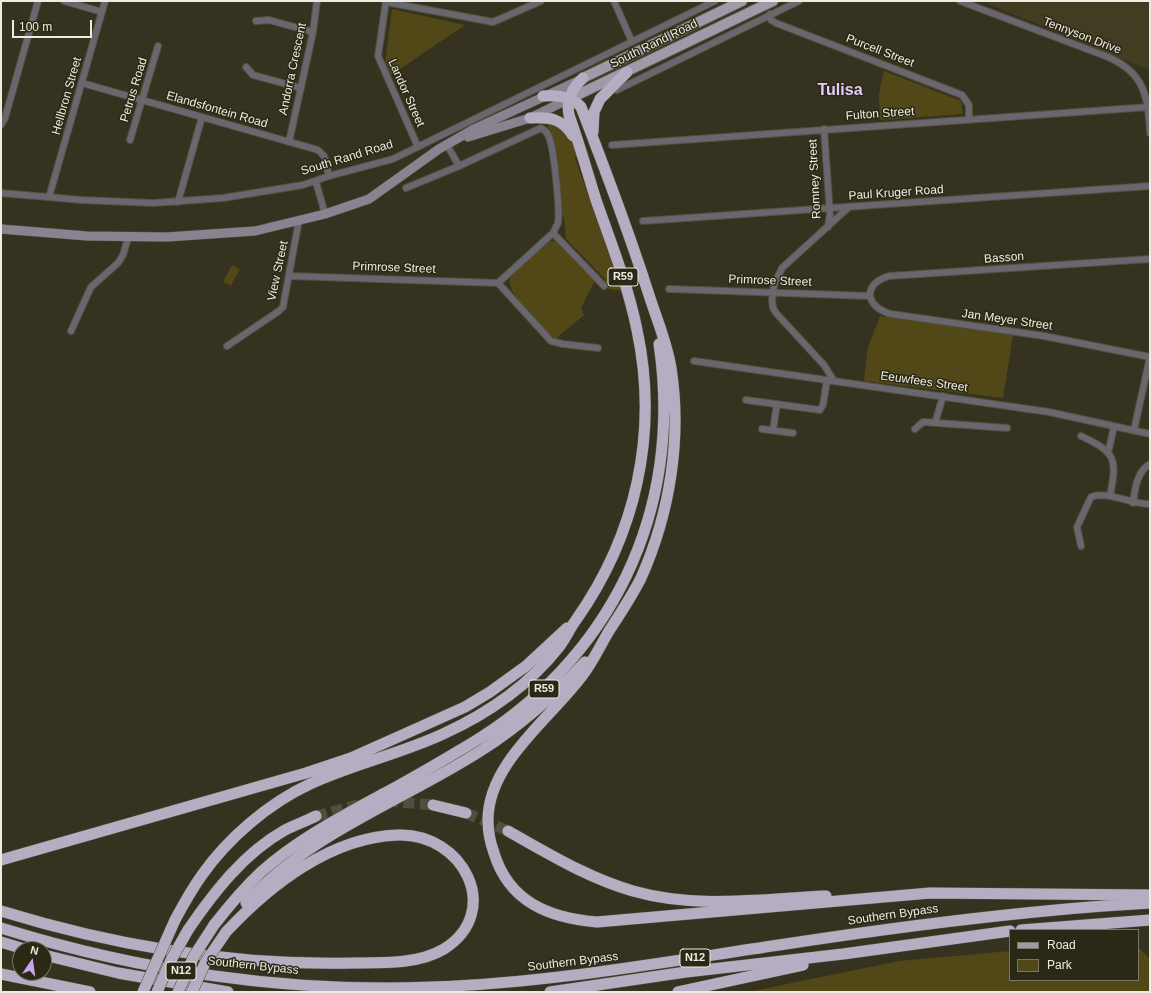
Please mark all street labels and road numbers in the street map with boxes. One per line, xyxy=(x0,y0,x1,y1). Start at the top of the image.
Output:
street label: Tennyson Drive xyxy=(1041,14,1123,58)
street label: South Rand Road xyxy=(608,17,700,71)
street label: Andorra Crescent xyxy=(276,22,310,116)
street label: Purcell Street xyxy=(844,31,916,71)
street label: Hellbron Street xyxy=(49,56,85,136)
street label: Petrus Road xyxy=(117,56,151,124)
street label: Landor Street xyxy=(385,57,427,129)
street label: Elandsfontein Road xyxy=(165,89,269,131)
street label: Fulton Street xyxy=(845,104,915,124)
street label: South Rand Road xyxy=(299,137,395,179)
street label: Romney Street xyxy=(806,139,824,219)
street label: Paul Kruger Road xyxy=(848,182,944,204)
street label: View Street xyxy=(265,240,291,302)
street label: Basson xyxy=(984,249,1024,267)
street label: Primrose Street xyxy=(352,259,436,277)
road number: R59 xyxy=(608,268,638,286)
street label: Primrose Street xyxy=(728,272,812,290)
street label: Jan Meyer Street xyxy=(961,307,1053,333)
street label: Eeuwfees Street xyxy=(879,369,969,395)
road number: R59 xyxy=(529,680,559,698)
street label: Southern Bypass xyxy=(847,902,939,928)
street label: Southern Bypass xyxy=(527,949,619,975)
road number: N12 xyxy=(680,949,710,967)
street label: Southern Bypass xyxy=(207,954,299,978)
road number: N12 xyxy=(166,962,196,980)

